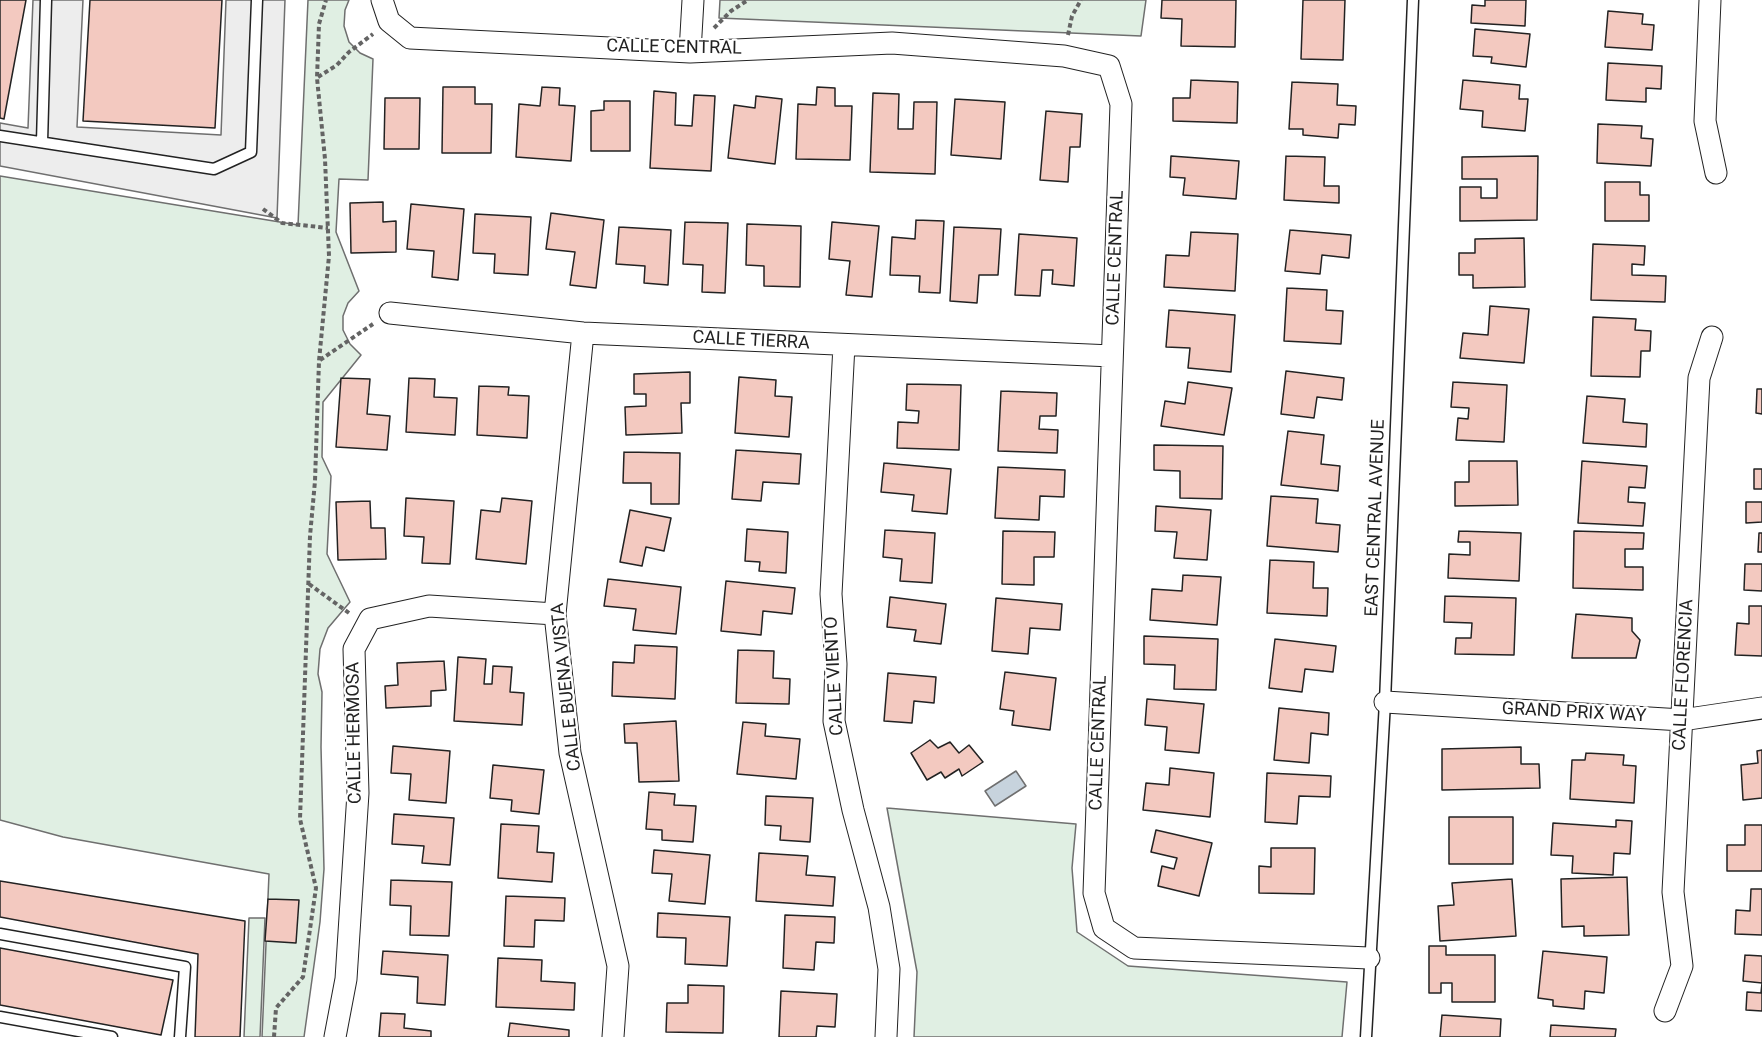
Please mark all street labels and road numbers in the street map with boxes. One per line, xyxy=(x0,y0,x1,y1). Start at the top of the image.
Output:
street label: CALLE CENTRAL xyxy=(606,36,742,60)
street label: CALLE CENTRAL xyxy=(1103,190,1129,326)
street label: CALLE TIERRA xyxy=(692,327,810,355)
street label: EAST CENTRAL AVENUE xyxy=(1362,419,1390,617)
street label: CALLE FLORENCIA xyxy=(1669,599,1699,751)
street label: CALLE BUENA VISTA xyxy=(547,602,587,772)
street label: CALLE VIENTO xyxy=(821,616,849,736)
street label: CALLE HERMOSA xyxy=(343,662,367,804)
street label: CALLE CENTRAL xyxy=(1086,675,1112,811)
street label: GRAND PRIX WAY xyxy=(1501,698,1647,728)

